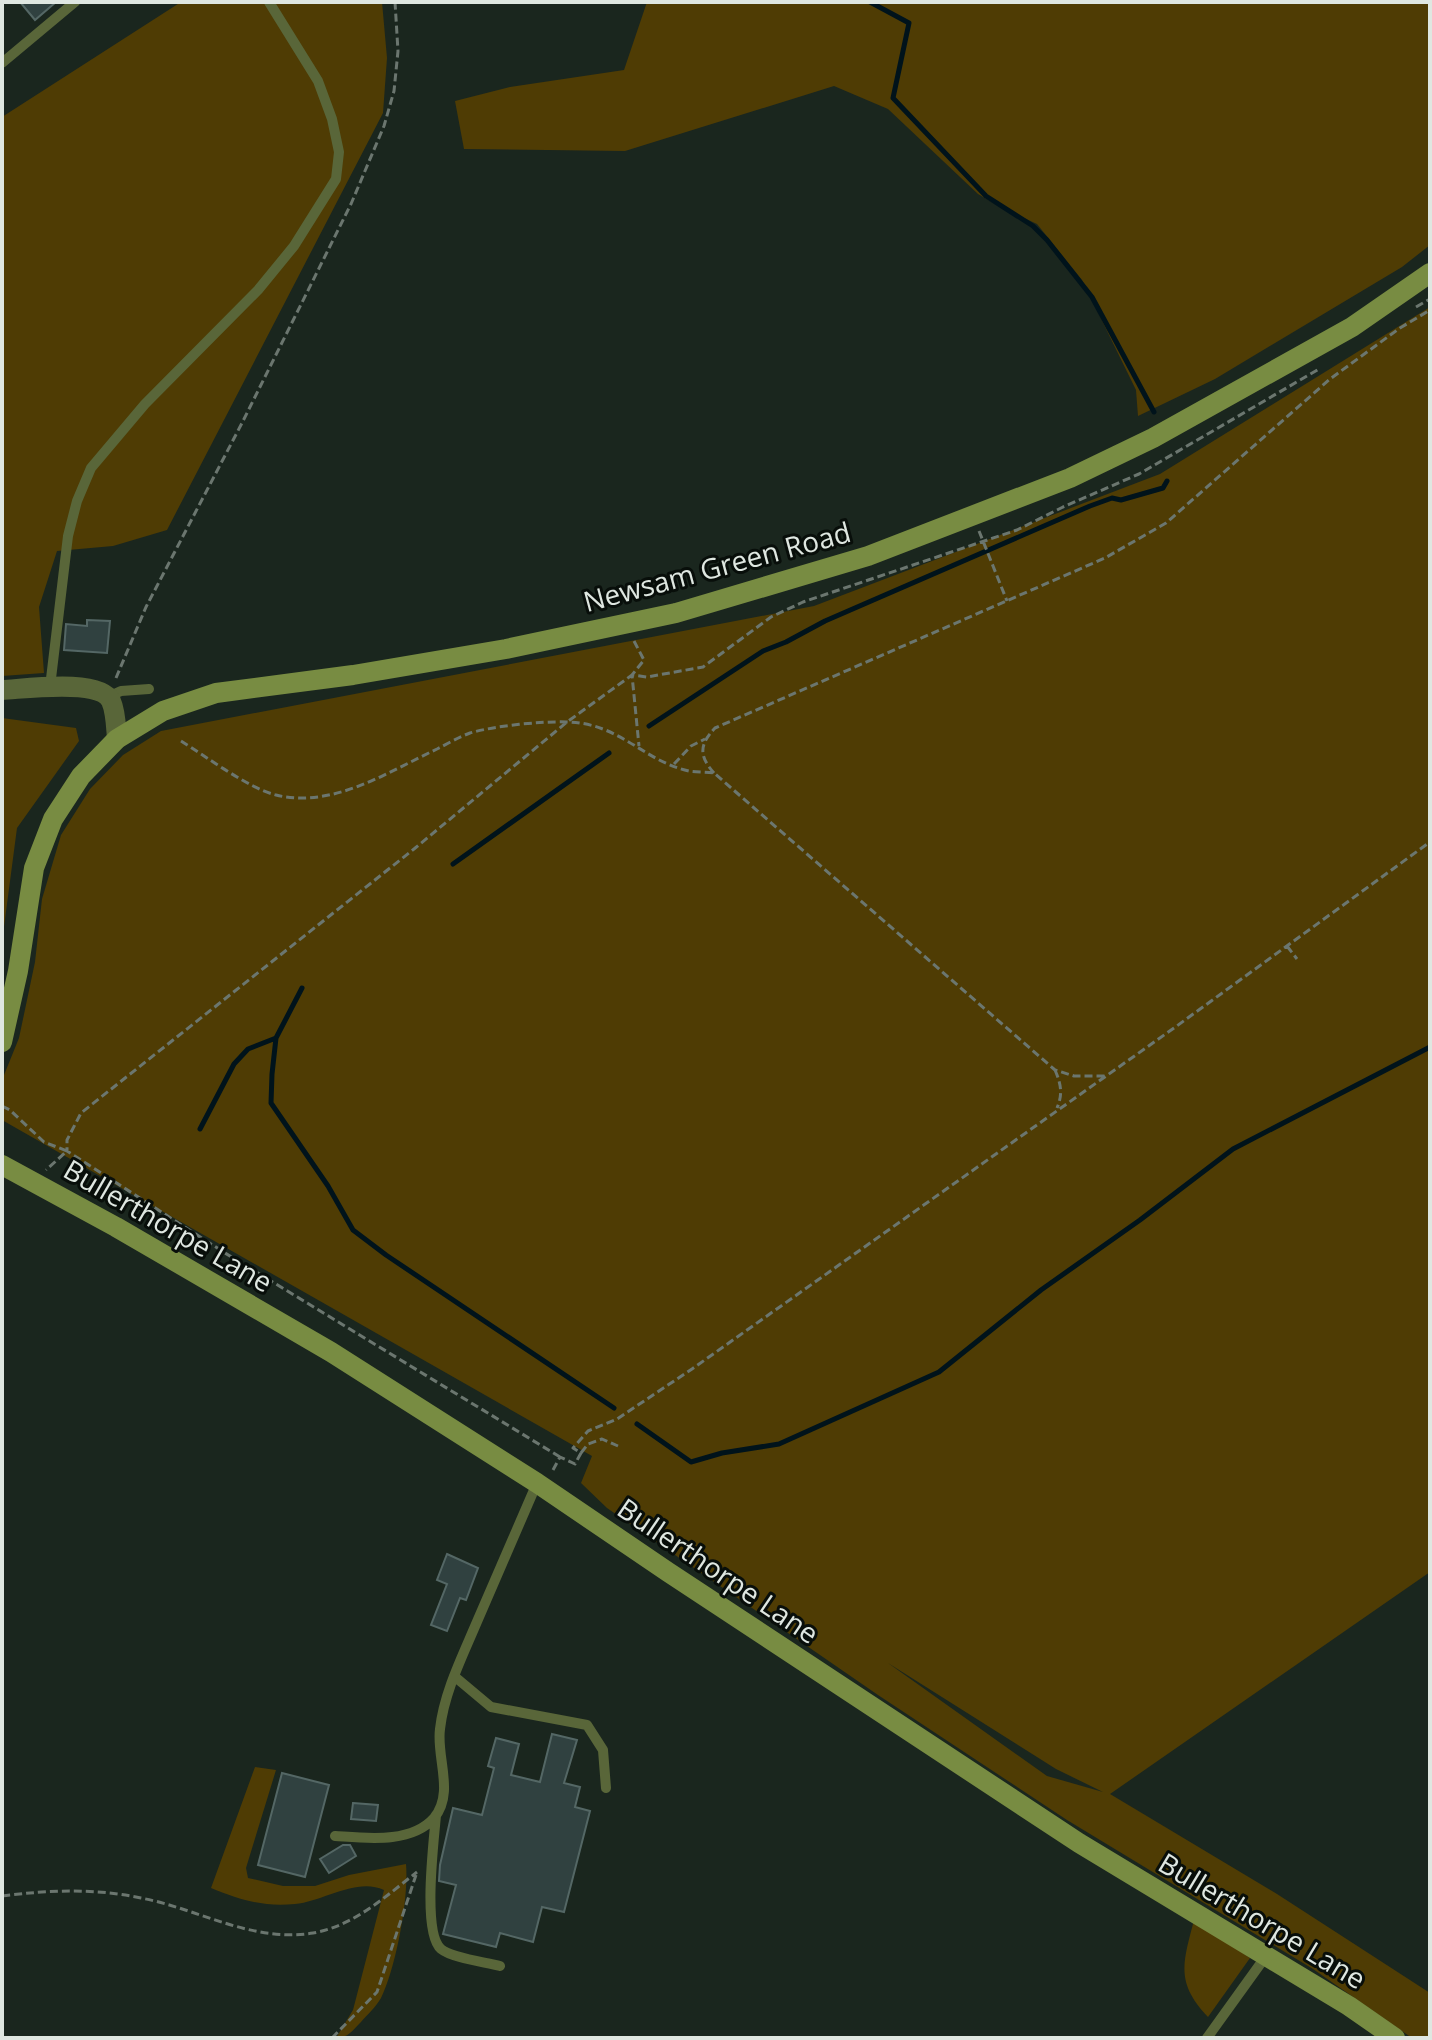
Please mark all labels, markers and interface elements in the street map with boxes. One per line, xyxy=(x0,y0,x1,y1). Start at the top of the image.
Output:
street label: Newsam Green Road xyxy=(579,512,855,620)
street label: Bullerthorpe Lane xyxy=(57,1150,280,1300)
street label: Bullerthorpe Lane xyxy=(610,1489,827,1652)
street label: Bullerthorpe Lane xyxy=(1152,1843,1373,1997)

